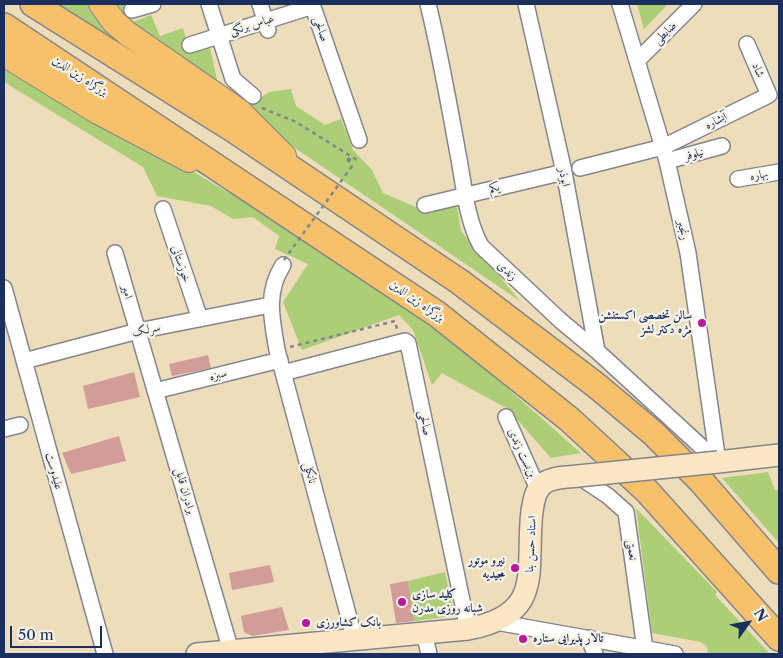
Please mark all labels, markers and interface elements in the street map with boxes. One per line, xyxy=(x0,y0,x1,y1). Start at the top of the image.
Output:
street label: عباس برنگی xyxy=(228,11,276,39)
street label: صالحی xyxy=(310,14,332,44)
street label: ضابطی xyxy=(650,18,680,48)
street label: بزرگراه زین الدین xyxy=(49,53,111,99)
street label: شاد xyxy=(748,60,768,80)
street label: آبشاره xyxy=(702,109,730,133)
street label: نیلوفر xyxy=(682,144,706,164)
street label: ابوذر xyxy=(555,166,573,188)
street label: بهاره xyxy=(749,166,769,184)
street label: یکم xyxy=(487,180,501,196)
street label: رنجبر xyxy=(674,219,692,241)
street label: خوزستانی xyxy=(168,244,194,284)
street label: زندی xyxy=(494,258,520,284)
street label: بزرگراه زین الدین xyxy=(387,277,447,325)
street label: امیر xyxy=(118,283,136,301)
place label: سالن تخصصی اکستنشن مژه دکتر لشز xyxy=(598,309,692,337)
marker: سالن تخصصی اکستنشن مژه دکتر لشز xyxy=(696,317,708,329)
street label: سرلک xyxy=(130,320,162,340)
street label: سبزه xyxy=(208,366,228,384)
street label: صالحی xyxy=(415,409,435,437)
street label: بن‌بست زندی xyxy=(505,426,539,480)
street label: علیدوست xyxy=(42,451,66,491)
street label: نانکلی xyxy=(300,461,320,485)
street label: برادران قابل xyxy=(172,466,198,516)
street label: استاد حسن بنا xyxy=(522,515,540,573)
street label: نعمتی xyxy=(624,539,640,561)
place label: نیرو موتور مجیدیه xyxy=(468,554,505,582)
marker: نیرو موتور مجیدیه xyxy=(509,562,521,574)
place label: کلید سازی شبانه روزی مدرن xyxy=(412,588,483,616)
marker: کلید سازی شبانه روزی مدرن xyxy=(396,596,408,608)
north arrow xyxy=(723,598,773,648)
text: N xyxy=(750,605,772,625)
scale bar xyxy=(12,616,105,648)
place label: بانک کشاورزی xyxy=(316,616,381,630)
marker: بانک کشاورزی xyxy=(300,617,312,629)
text: 50 m xyxy=(18,625,54,644)
place label: تالار پذیرایی ستاره xyxy=(533,632,603,646)
marker: تالار پذیرایی ستاره xyxy=(517,633,529,645)

